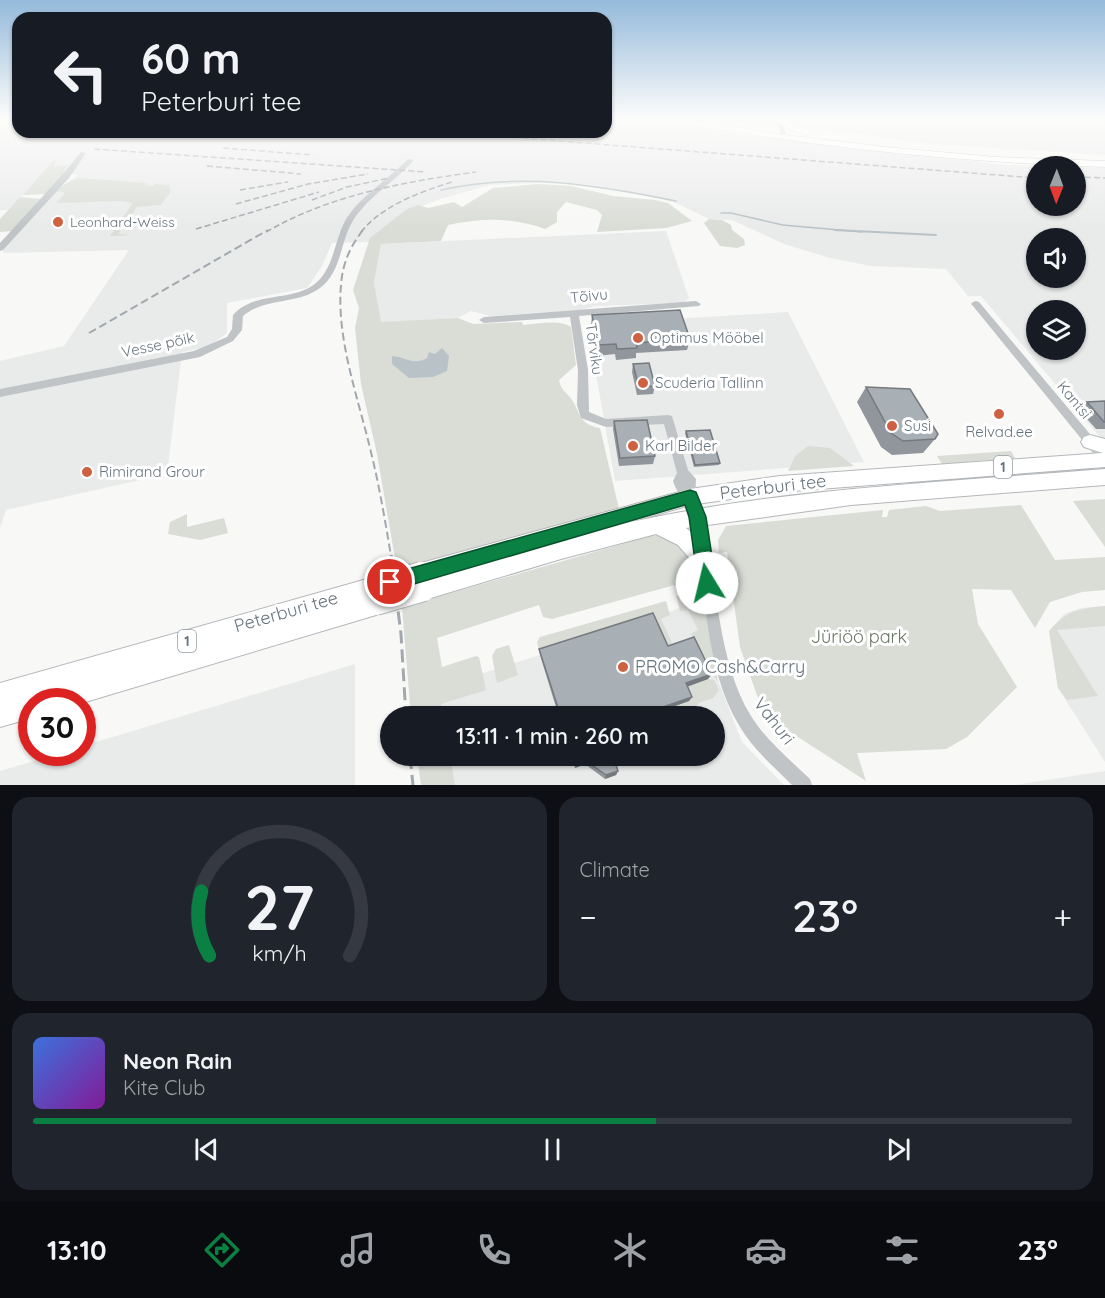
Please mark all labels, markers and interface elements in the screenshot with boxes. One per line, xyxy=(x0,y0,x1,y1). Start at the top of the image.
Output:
text: 60 m xyxy=(141,32,241,85)
icon: left xyxy=(42,36,120,114)
text: Peterburi tee xyxy=(141,84,302,118)
north arrow xyxy=(1026,156,1086,216)
map controls xyxy=(1026,156,1086,360)
place label: Leonhard-Weiss xyxy=(70,213,175,231)
marker: Leonhard-Weiss xyxy=(51,215,65,229)
button: sound xyxy=(1026,228,1086,288)
street label: Tõivu xyxy=(569,284,609,307)
button: layers xyxy=(1026,300,1086,360)
street label: Tõrviku xyxy=(581,322,608,376)
street label: Vesse põik xyxy=(120,328,196,362)
place label: Optimus Mööbel xyxy=(650,328,764,347)
marker: Optimus Mööbel xyxy=(631,331,645,345)
place label: Scuderia Tallinn xyxy=(655,373,764,392)
marker: Scuderia Tallinn xyxy=(636,376,650,390)
street label: Kantsi xyxy=(1053,377,1096,422)
marker: Relvad.ee xyxy=(992,407,1006,421)
place label: Susi xyxy=(904,416,931,435)
marker: Susi xyxy=(885,419,899,433)
place label: Relvad.ee xyxy=(965,422,1033,441)
place label: Karl Bilder xyxy=(645,436,717,455)
marker: Karl Bilder xyxy=(626,439,640,453)
road number: 1 xyxy=(994,456,1012,478)
place label: Rimirand Grour xyxy=(99,462,205,481)
marker: Rimirand Grour xyxy=(80,465,94,479)
street label: Peterburi tee xyxy=(718,469,827,504)
position arrow xyxy=(675,551,739,615)
pin xyxy=(364,556,415,607)
icon: arrive xyxy=(373,565,406,598)
street label: Peterburi tee xyxy=(231,586,340,637)
park label: Jüriöö park xyxy=(811,625,907,648)
road number: 1 xyxy=(178,630,196,652)
place label: PROMO Cash&Carry xyxy=(635,655,805,678)
marker: PROMO Cash&Carry xyxy=(616,660,630,674)
speed limit sign: 30 xyxy=(18,688,96,766)
street label: Vahuri xyxy=(749,692,800,749)
text: 13:11 · 1 min · 260 m xyxy=(456,722,649,750)
text: Climate xyxy=(580,857,650,882)
text: 27 xyxy=(244,868,314,946)
text: 23° xyxy=(792,887,858,943)
text: − xyxy=(580,896,597,937)
text: + xyxy=(1053,896,1072,937)
text: km/h xyxy=(252,940,306,966)
text: Neon Rain xyxy=(123,1047,232,1075)
text: Kite Club xyxy=(123,1075,205,1100)
icon: previous xyxy=(190,1133,223,1166)
icon: pause xyxy=(536,1133,569,1166)
icon: next xyxy=(882,1133,915,1166)
icon: directions xyxy=(201,1229,243,1271)
icon: music xyxy=(337,1229,379,1271)
icon: phone xyxy=(473,1229,515,1271)
icon: climate xyxy=(609,1229,651,1271)
icon: car xyxy=(745,1229,787,1271)
icon: filters xyxy=(881,1229,923,1271)
text: 13:10 xyxy=(47,1233,107,1267)
text: 23° xyxy=(1017,1233,1058,1267)

